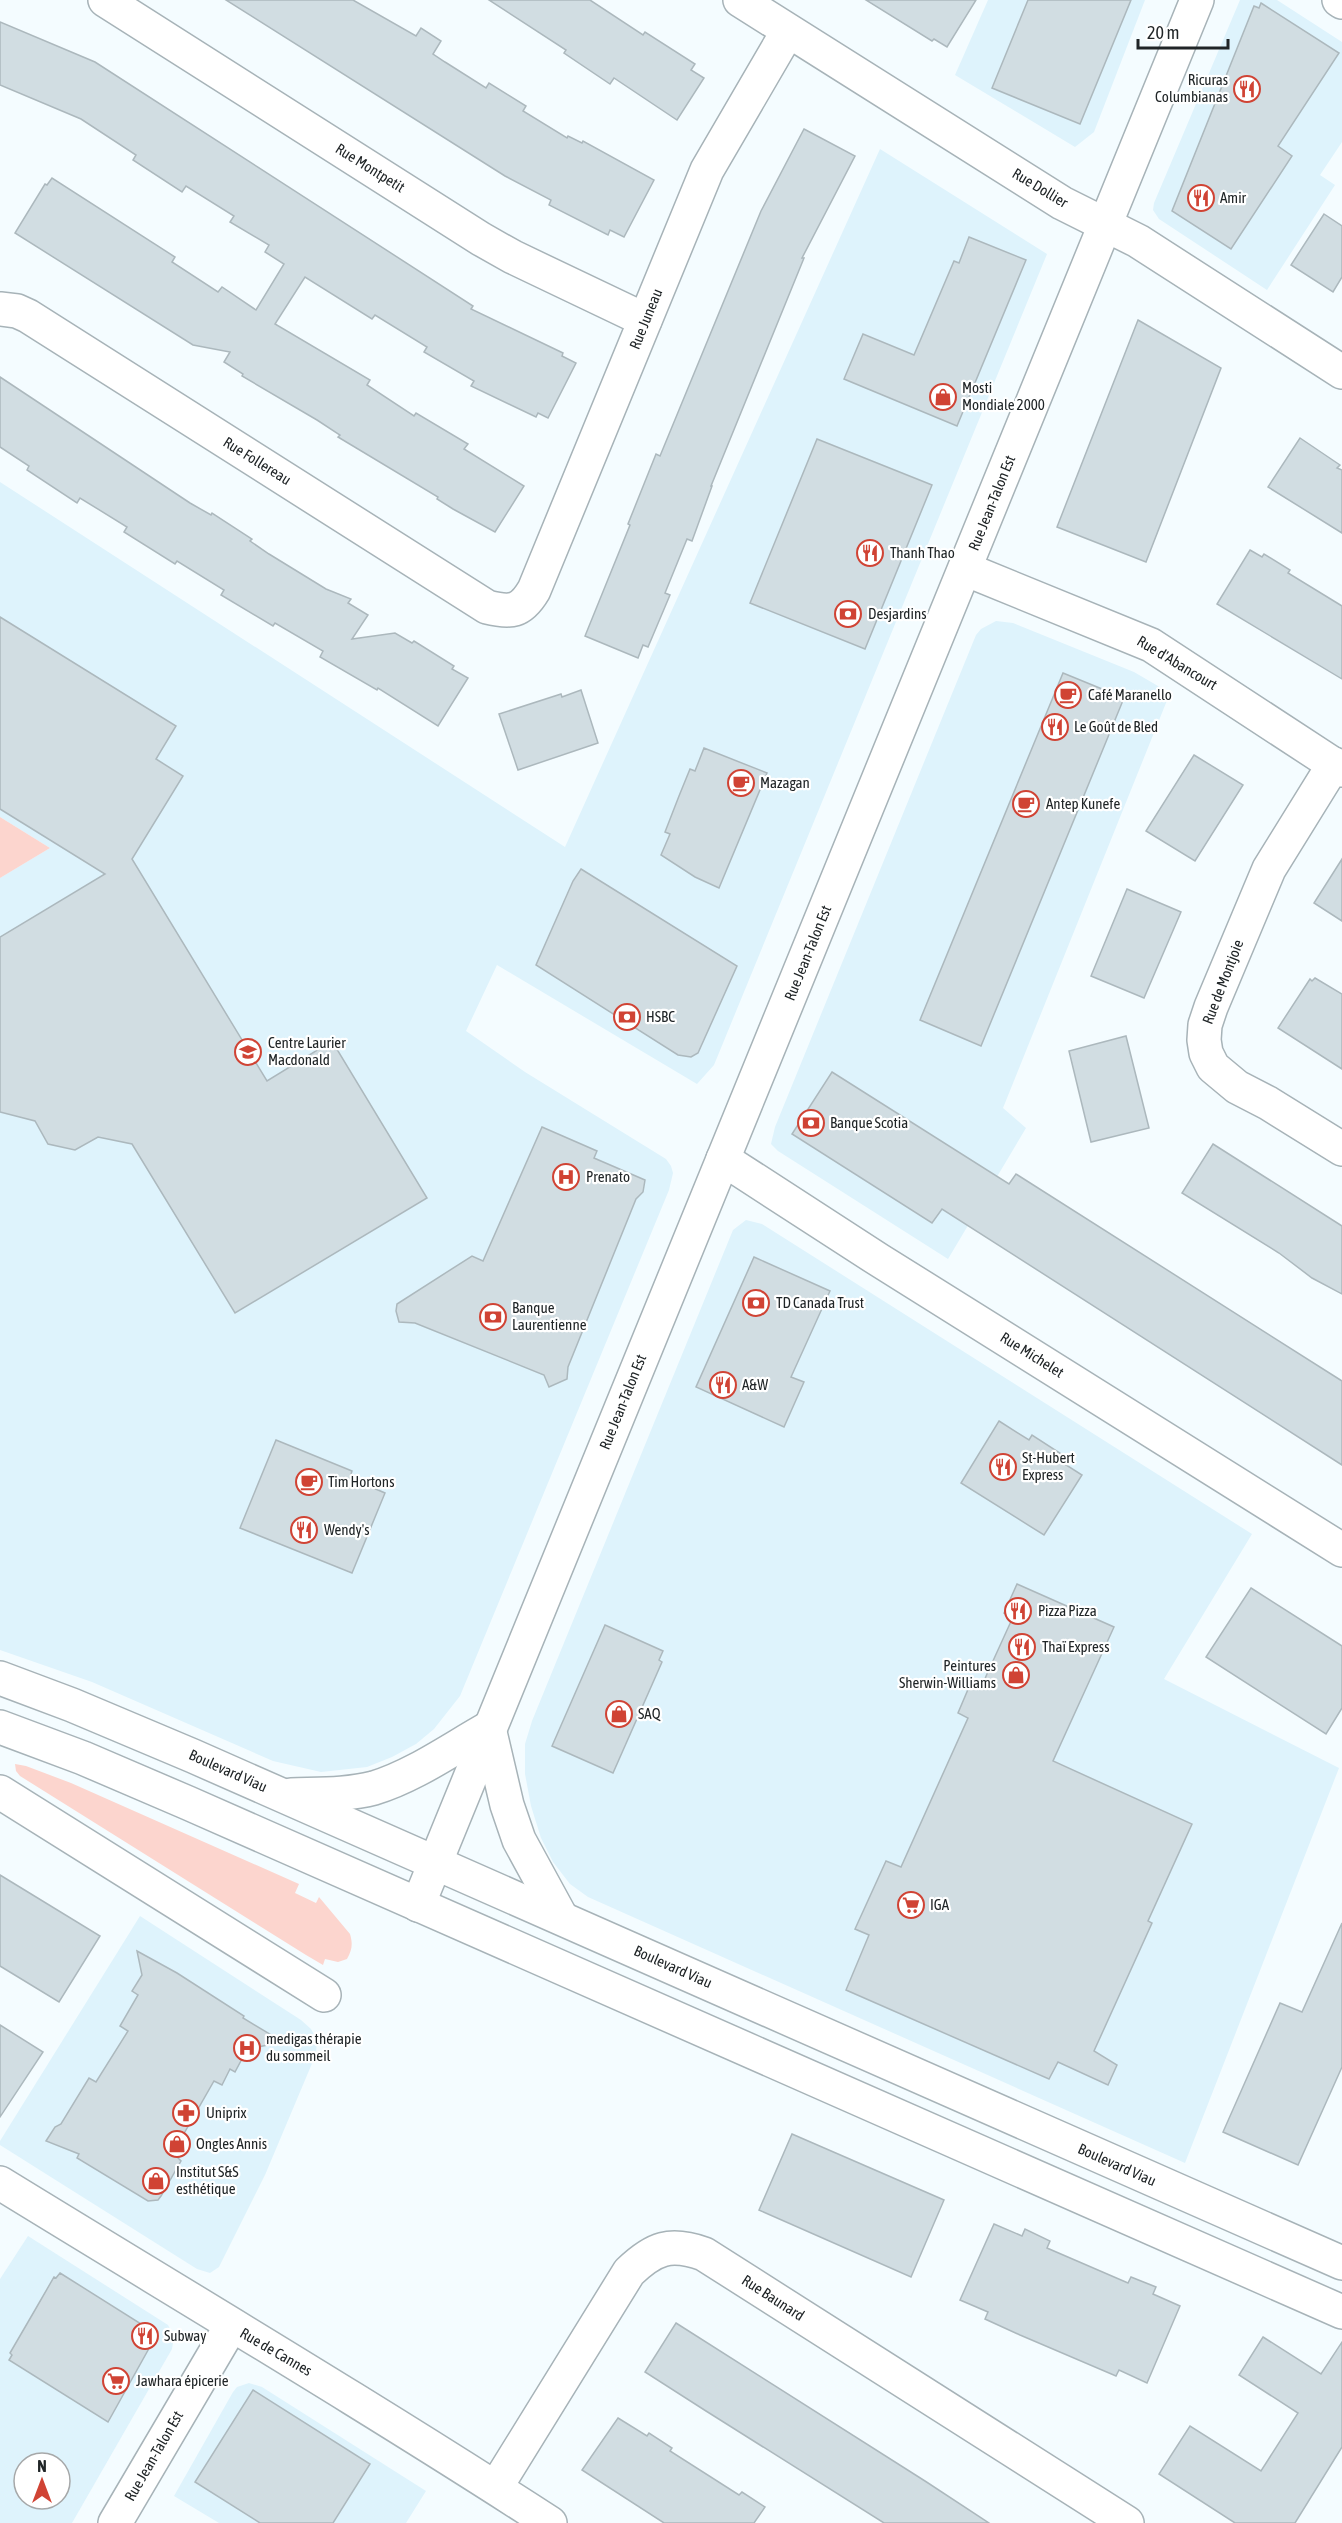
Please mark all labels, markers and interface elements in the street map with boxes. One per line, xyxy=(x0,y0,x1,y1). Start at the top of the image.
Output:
scale bar xyxy=(1138,12,1228,50)
text: 20 m xyxy=(1147,22,1179,43)
place label: Ricuras Columbianas xyxy=(1155,71,1228,105)
restaurant icon: Ricuras Columbianas xyxy=(1232,74,1262,104)
street label: Rue Montpetit xyxy=(333,140,408,196)
street label: Rue Dollier xyxy=(1009,164,1072,211)
restaurant icon: Amir xyxy=(1186,183,1216,213)
place label: Amir xyxy=(1220,189,1247,206)
street label: Rue Juneau xyxy=(626,286,665,352)
place label: Mosti Mondiale 2000 xyxy=(962,379,1045,413)
shop icon: Mosti Mondiale 2000 xyxy=(928,382,958,412)
street label: Rue Follereau xyxy=(220,433,294,488)
street label: Rue Jean-Talon Est xyxy=(965,453,1018,553)
restaurant icon: Thanh Thao xyxy=(855,538,885,568)
place label: Thanh Thao xyxy=(890,544,955,561)
bank icon: Desjardins xyxy=(833,599,863,629)
place label: Desjardins xyxy=(868,605,927,622)
street label: Rue d'Abancourt xyxy=(1134,632,1220,693)
cafe icon: Café Maranello xyxy=(1053,680,1083,710)
place label: Café Maranello xyxy=(1088,686,1172,703)
restaurant icon: Le Goût de Bled xyxy=(1040,712,1070,742)
place label: Le Goût de Bled xyxy=(1074,718,1158,735)
cafe icon: Mazagan xyxy=(726,768,756,798)
place label: Mazagan xyxy=(760,774,810,791)
cafe icon: Antep Kunefe xyxy=(1011,789,1041,819)
place label: Antep Kunefe xyxy=(1046,795,1120,812)
street label: Rue Jean-Talon Est xyxy=(781,903,834,1003)
street label: Rue de Montjoie xyxy=(1199,937,1246,1026)
bank icon: HSBC xyxy=(612,1002,642,1032)
place label: HSBC xyxy=(646,1008,675,1025)
place label: Centre Laurier Macdonald xyxy=(268,1034,346,1068)
school or university icon: Centre Laurier Macdonald xyxy=(233,1037,263,1067)
bank icon: Banque Scotia xyxy=(796,1108,826,1138)
place label: Banque Scotia xyxy=(830,1114,908,1131)
hospital icon: Prenato xyxy=(551,1162,581,1192)
place label: Prenato xyxy=(586,1168,630,1185)
bank icon: TD Canada Trust xyxy=(741,1288,771,1318)
place label: TD Canada Trust xyxy=(776,1294,864,1311)
place label: Banque Laurentienne xyxy=(512,1299,587,1333)
bank icon: Banque Laurentienne xyxy=(478,1302,508,1332)
street label: Rue Michelet xyxy=(997,1328,1067,1381)
street label: Rue Jean-Talon Est xyxy=(596,1352,649,1452)
restaurant icon: A&W xyxy=(708,1370,738,1400)
place label: A&W xyxy=(742,1376,768,1393)
place label: St-Hubert Express xyxy=(1022,1449,1075,1483)
restaurant icon: St-Hubert Express xyxy=(988,1452,1018,1482)
cafe icon: Tim Hortons xyxy=(294,1467,324,1497)
place label: Tim Hortons xyxy=(328,1473,394,1490)
restaurant icon: Wendy's xyxy=(289,1515,319,1545)
place label: Wendy's xyxy=(324,1521,370,1538)
restaurant icon: Pizza Pizza xyxy=(1003,1596,1033,1626)
place label: Pizza Pizza xyxy=(1038,1602,1097,1619)
restaurant icon: Thaï Express xyxy=(1007,1632,1037,1662)
place label: Thaï Express xyxy=(1042,1638,1109,1655)
place label: Peintures Sherwin-Williams xyxy=(899,1657,996,1691)
shop icon: Peintures Sherwin-Williams xyxy=(1001,1660,1031,1690)
shop icon: SAQ xyxy=(604,1699,634,1729)
place label: SAQ xyxy=(638,1705,661,1722)
street label: Boulevard Viau xyxy=(187,1746,270,1795)
supermarket icon: IGA xyxy=(896,1890,926,1920)
place label: IGA xyxy=(930,1896,950,1913)
street label: Boulevard Viau xyxy=(632,1942,715,1991)
place label: medigas thérapie du sommeil xyxy=(266,2030,362,2064)
hospital icon: medigas thérapie du sommeil xyxy=(232,2033,262,2063)
pharmacy icon: Uniprix xyxy=(171,2098,201,2128)
place label: Uniprix xyxy=(206,2104,247,2121)
shop icon: Ongles Annis xyxy=(162,2129,192,2159)
place label: Ongles Annis xyxy=(196,2135,267,2152)
street label: Boulevard Viau xyxy=(1076,2140,1159,2189)
place label: Institut S&S esthétique xyxy=(176,2163,239,2197)
shop icon: Institut S&S esthétique xyxy=(141,2166,171,2196)
street label: Rue Baunard xyxy=(739,2271,808,2324)
restaurant icon: Subway xyxy=(130,2321,160,2351)
street label: Rue de Cannes xyxy=(237,2324,315,2379)
place label: Subway xyxy=(164,2327,206,2344)
supermarket icon: Jawhara épicerie xyxy=(101,2366,131,2396)
place label: Jawhara épicerie xyxy=(136,2372,229,2389)
street label: Rue Jean-Talon Est xyxy=(121,2408,186,2504)
north arrow xyxy=(12,2451,72,2511)
text: N xyxy=(37,2457,47,2475)

